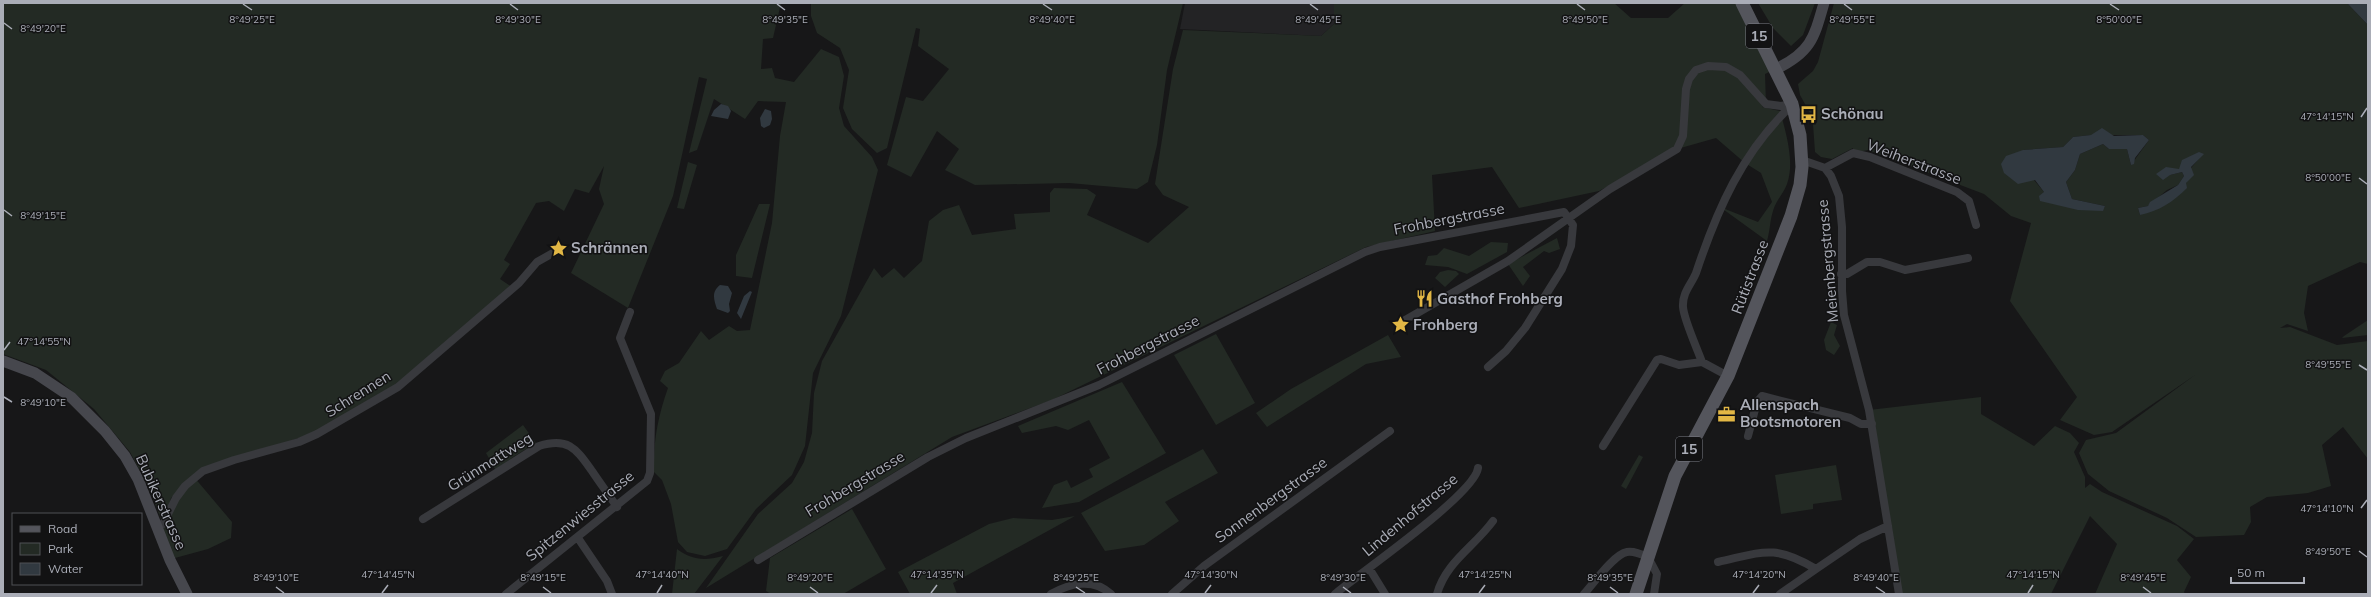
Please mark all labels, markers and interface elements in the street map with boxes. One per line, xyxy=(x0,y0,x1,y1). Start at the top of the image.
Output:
text: 8°49'25"E xyxy=(229,13,275,26)
text: 8°49'30"E xyxy=(495,13,541,26)
text: 8°49'35"E xyxy=(762,13,808,26)
text: 8°49'40"E xyxy=(1029,13,1075,26)
text: 8°49'45"E xyxy=(1295,13,1341,26)
text: 8°49'50"E xyxy=(1562,13,1608,26)
text: 8°49'55"E xyxy=(1829,13,1875,26)
text: 8°50'00"E xyxy=(2096,13,2142,26)
text: 8°49'20"E xyxy=(20,22,66,35)
road number: 15 xyxy=(1746,24,1772,48)
bus stop icon: Schönau xyxy=(1798,104,1818,124)
place label: Schönau xyxy=(1821,104,1883,123)
text: 47°14'15"N xyxy=(2300,110,2354,123)
street label: Weiherstrasse xyxy=(1864,135,1964,188)
text: 8°50'00"E xyxy=(2305,171,2351,184)
street label: Frohbergstrasse xyxy=(1392,198,1506,239)
street label: Meienbergstrasse xyxy=(1813,199,1842,323)
text: 8°49'15"E xyxy=(20,209,66,222)
street label: Rütistrasse xyxy=(1727,237,1772,317)
place icon: Schrännen xyxy=(548,238,568,258)
place label: Schrännen xyxy=(571,238,648,257)
restaurant icon: Gasthof Frohberg xyxy=(1414,289,1434,309)
place label: Gasthof Frohberg xyxy=(1437,289,1563,308)
street label: Frohbergstrasse xyxy=(1093,311,1202,379)
place icon: Frohberg xyxy=(1390,315,1410,335)
place label: Frohberg xyxy=(1413,315,1478,334)
text: 47°14'55"N xyxy=(17,335,71,348)
text: 8°49'55"E xyxy=(2305,358,2351,371)
street label: Schrennen xyxy=(321,366,394,421)
place label: Allenspach Bootsmotoren xyxy=(1740,395,1841,431)
text: 8°49'10"E xyxy=(20,396,66,409)
office icon: Allenspach Bootsmotoren xyxy=(1717,404,1737,424)
street label: Grünmattweg xyxy=(444,428,536,495)
road number: 15 xyxy=(1676,437,1702,461)
street label: Frohbergstrasse xyxy=(802,446,908,521)
street label: Bubikerstrasse xyxy=(132,451,191,552)
street label: Sonnenbergstrasse xyxy=(1211,453,1331,547)
street label: Spitzenwiesstrasse xyxy=(522,466,638,565)
street label: Lindenhofstrasse xyxy=(1358,469,1461,560)
text: 47°14'10"N xyxy=(2300,502,2354,515)
legend xyxy=(12,513,142,585)
text: Road xyxy=(48,521,77,536)
text: Park xyxy=(48,541,74,556)
text: 8°49'50"E xyxy=(2305,545,2351,558)
scale bar xyxy=(2231,559,2304,585)
text: Water xyxy=(48,561,84,576)
text: 50 m xyxy=(2237,565,2265,580)
text: 47°14'45"N xyxy=(361,568,415,581)
text: 47°14'40"N xyxy=(635,568,689,581)
text: 47°14'35"N xyxy=(910,568,964,581)
text: 47°14'30"N xyxy=(1184,568,1238,581)
text: 47°14'25"N xyxy=(1458,568,1512,581)
text: 47°14'20"N xyxy=(1732,568,1786,581)
text: 47°14'15"N xyxy=(2006,568,2060,581)
text: 8°49'10"E xyxy=(253,571,299,584)
text: 8°49'15"E xyxy=(520,571,566,584)
text: 8°49'20"E xyxy=(787,571,833,584)
text: 8°49'25"E xyxy=(1053,571,1099,584)
text: 8°49'30"E xyxy=(1320,571,1366,584)
text: 8°49'35"E xyxy=(1587,571,1633,584)
text: 8°49'40"E xyxy=(1853,571,1899,584)
text: 8°49'45"E xyxy=(2120,571,2166,584)

